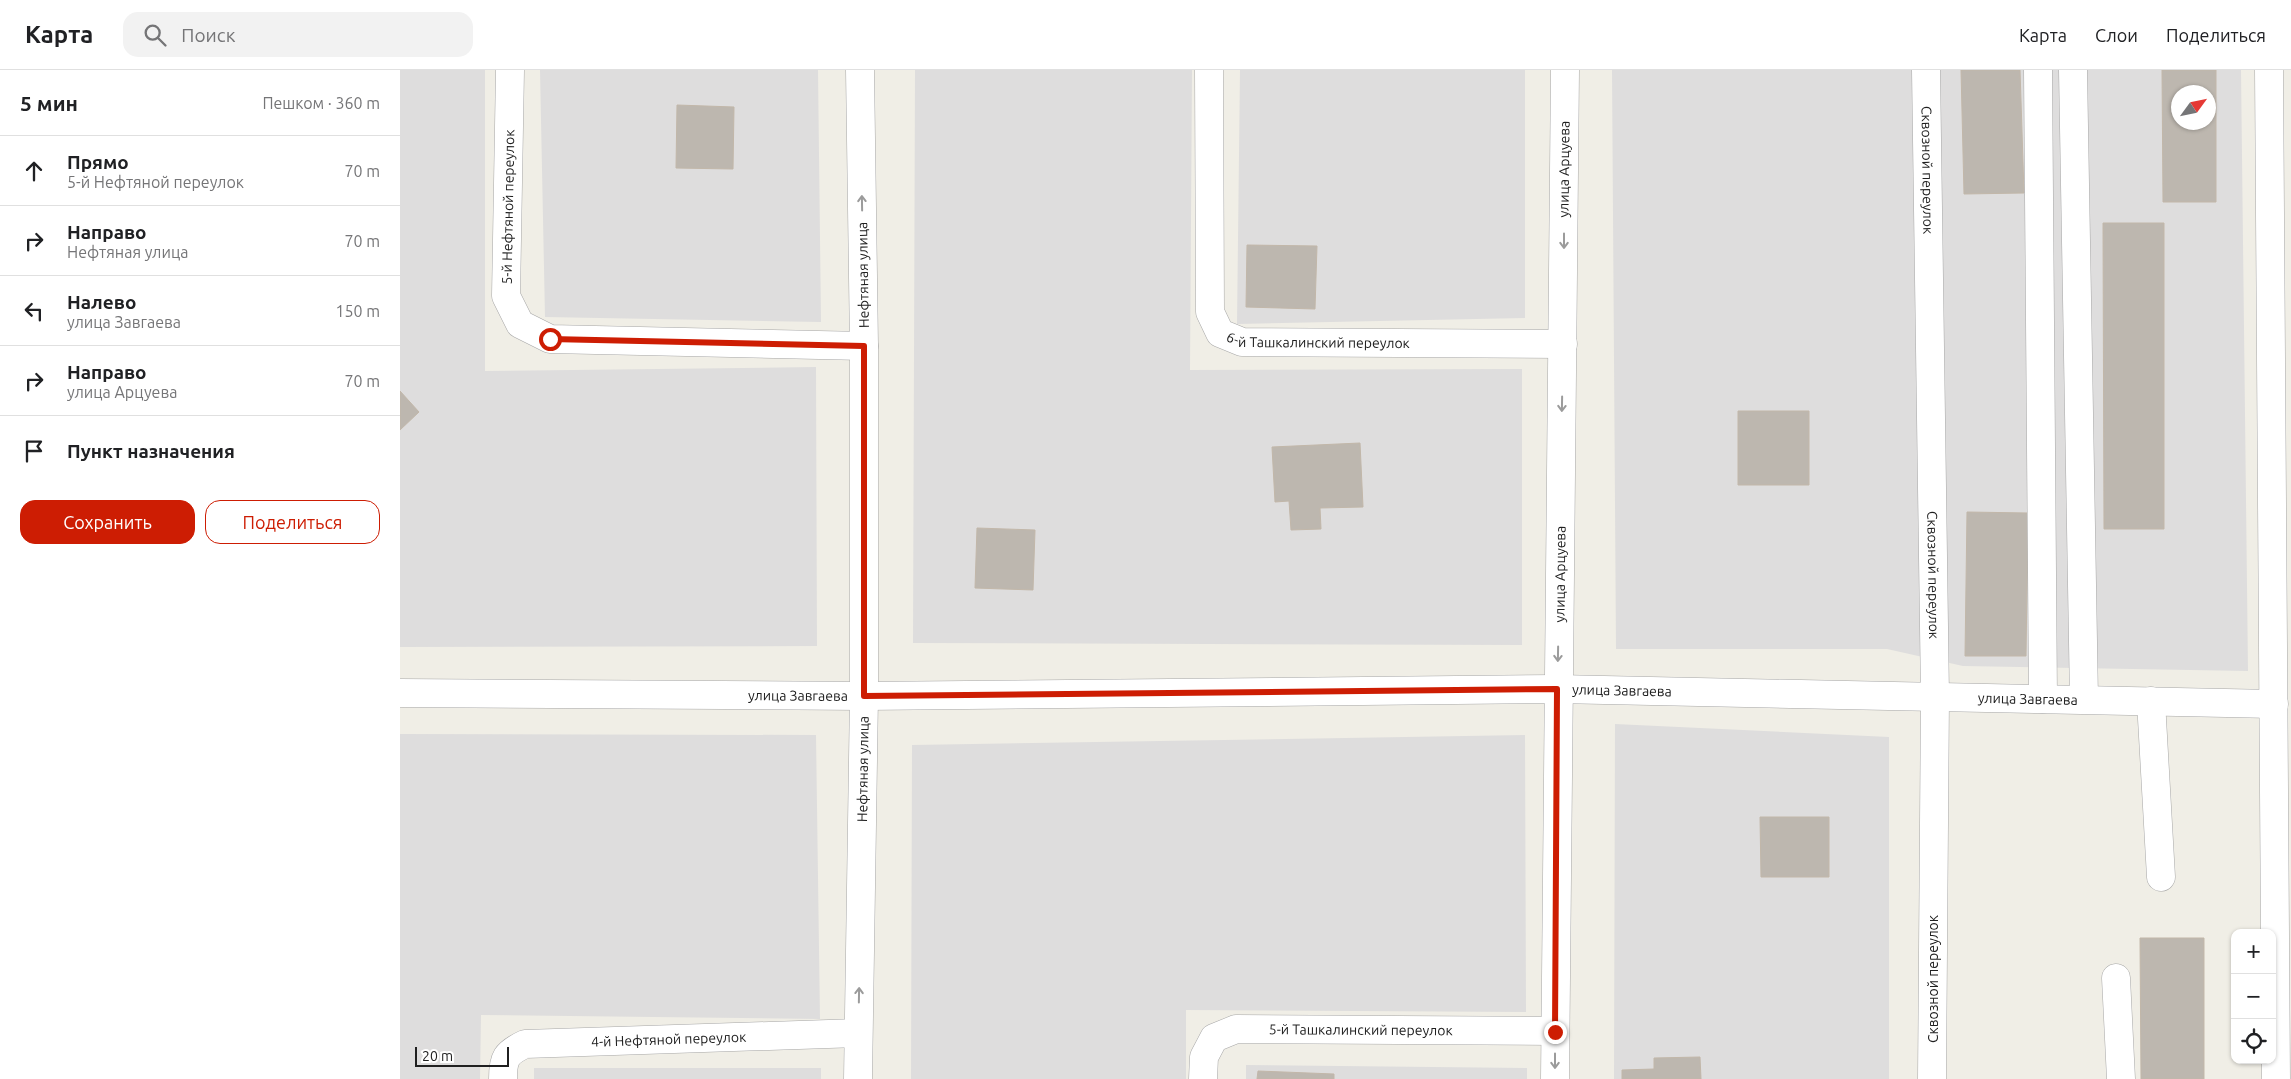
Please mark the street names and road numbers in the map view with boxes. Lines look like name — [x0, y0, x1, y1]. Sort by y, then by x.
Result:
street label: Сквозной переулок — [1919, 106, 1936, 234]
street label: улица Арцуева — [1556, 121, 1572, 218]
street label: 5-й Нефтяной переулок — [499, 129, 517, 285]
street label: Нефтяная улица — [854, 222, 872, 328]
street label: 6-й Ташкалинский переулок — [1224, 329, 1410, 351]
street label: Сквозной переулок — [1924, 511, 1942, 639]
street label: улица Арцуева — [1552, 526, 1568, 623]
street label: улица Завгаева — [1572, 681, 1672, 699]
street label: улица Завгаева — [748, 687, 848, 704]
street label: улица Завгаева — [1978, 690, 2078, 708]
street label: Нефтяная улица — [854, 716, 872, 822]
street label: Сквозной переулок — [1925, 915, 1941, 1043]
street label: 5-й Ташкалинский переулок — [1269, 1021, 1453, 1038]
street label: 4-й Нефтяной переулок — [591, 1029, 747, 1050]

